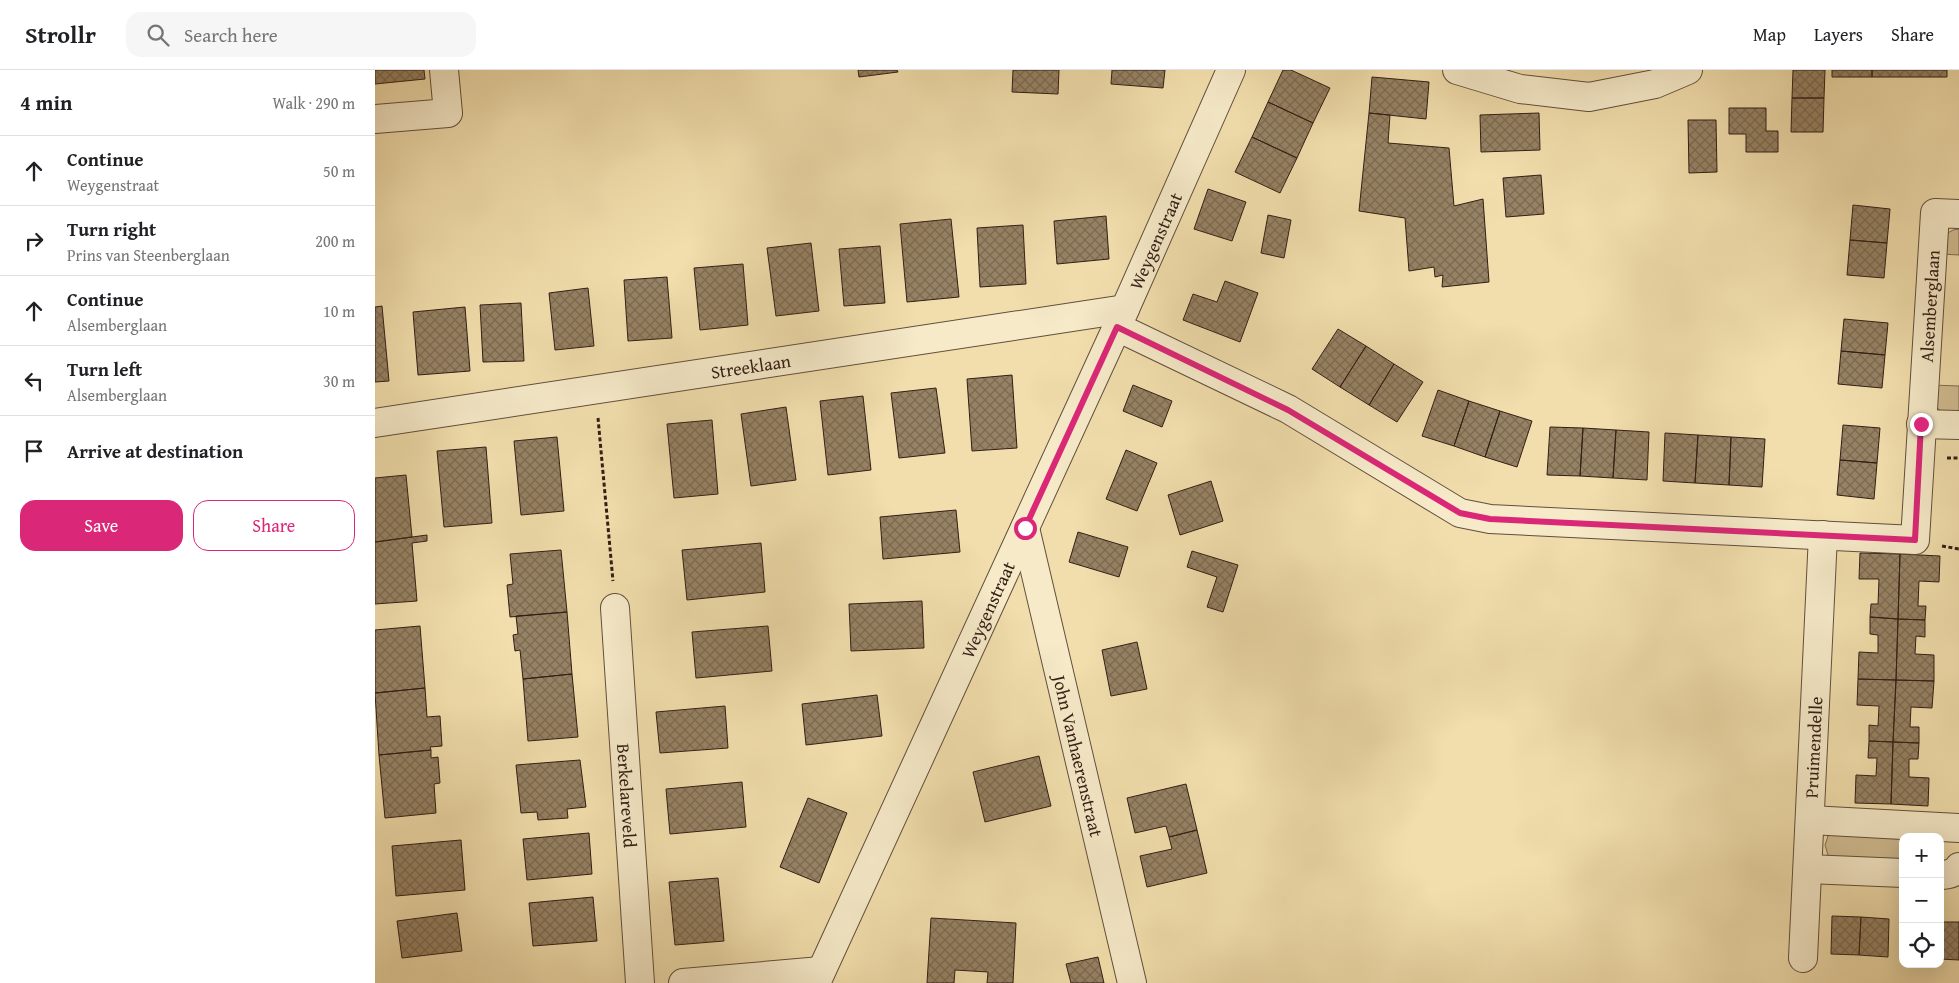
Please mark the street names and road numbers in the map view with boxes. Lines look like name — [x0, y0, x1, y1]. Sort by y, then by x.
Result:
street label: Weygenstraat — [1122, 187, 1189, 294]
street label: Alsemberglaan — [1912, 249, 1946, 363]
street label: Streeklaan — [709, 346, 793, 385]
street label: Weygenstraat — [954, 556, 1022, 662]
street label: John Vanhaerenstraat — [1046, 670, 1111, 840]
street label: Pruimendelle — [1797, 696, 1829, 799]
street label: Berkelareveld — [611, 743, 644, 849]

